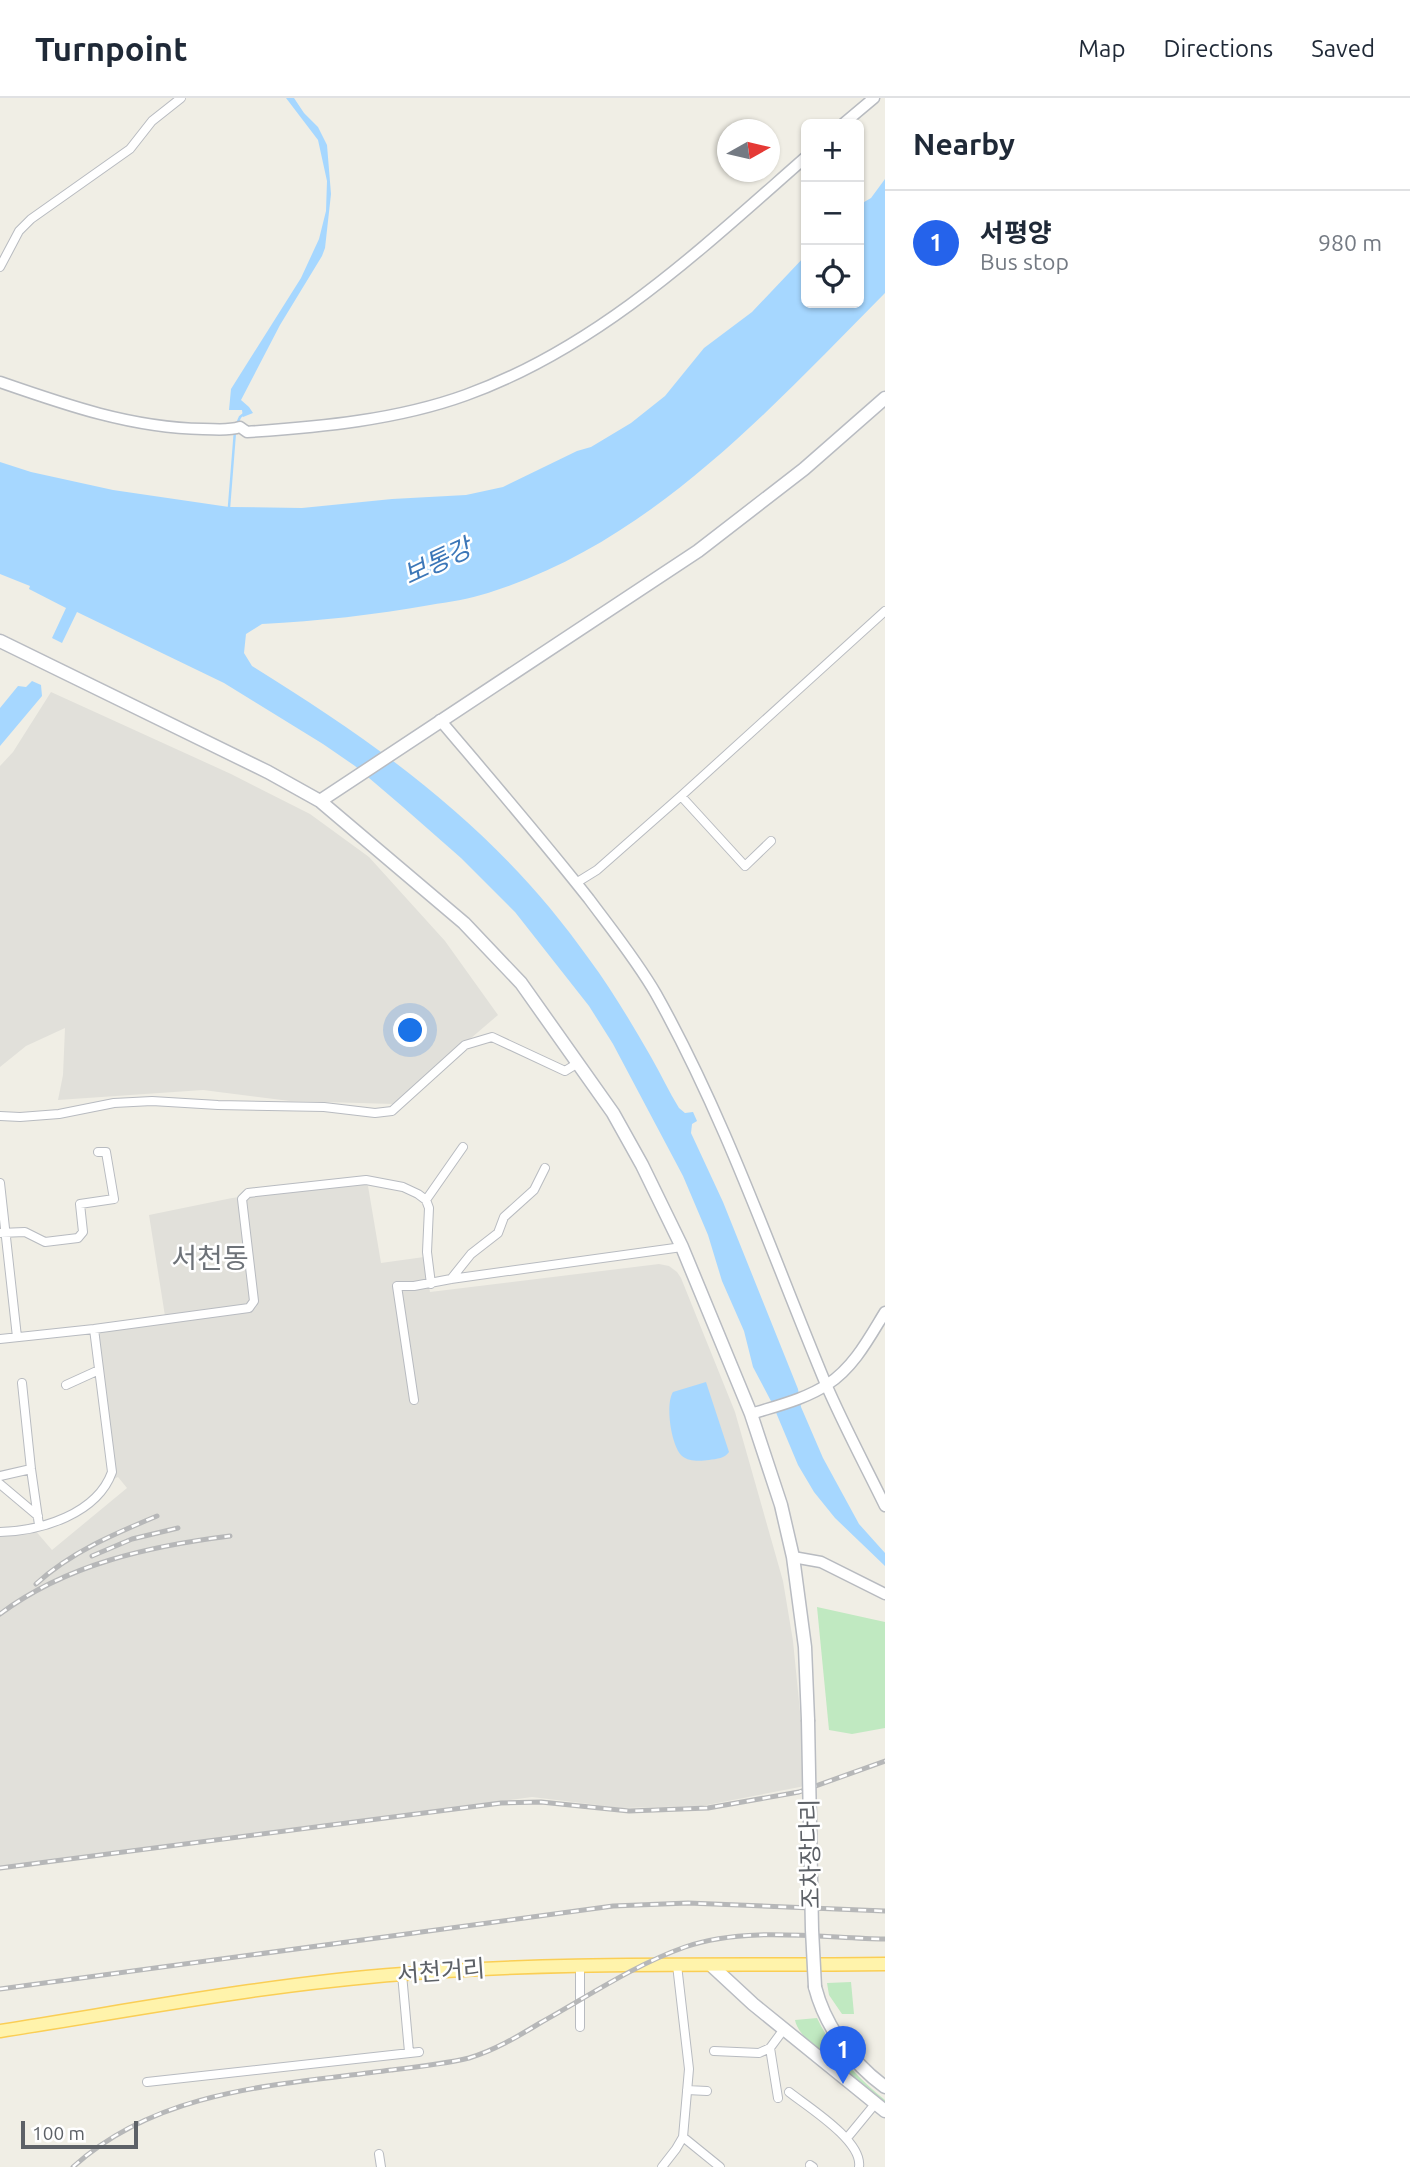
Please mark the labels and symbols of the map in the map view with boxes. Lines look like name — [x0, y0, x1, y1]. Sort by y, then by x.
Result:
north arrow — [717, 119, 780, 182]
water label: 보통강 — [398, 531, 478, 589]
your location — [393, 1013, 427, 1047]
district label: 서천동 — [171, 1242, 249, 1273]
street label: 조차장다리 — [796, 1799, 824, 1909]
street label: 서천거리 — [396, 1954, 486, 1988]
pin: 1 — [820, 2026, 866, 2084]
scale bar — [21, 2118, 138, 2150]

